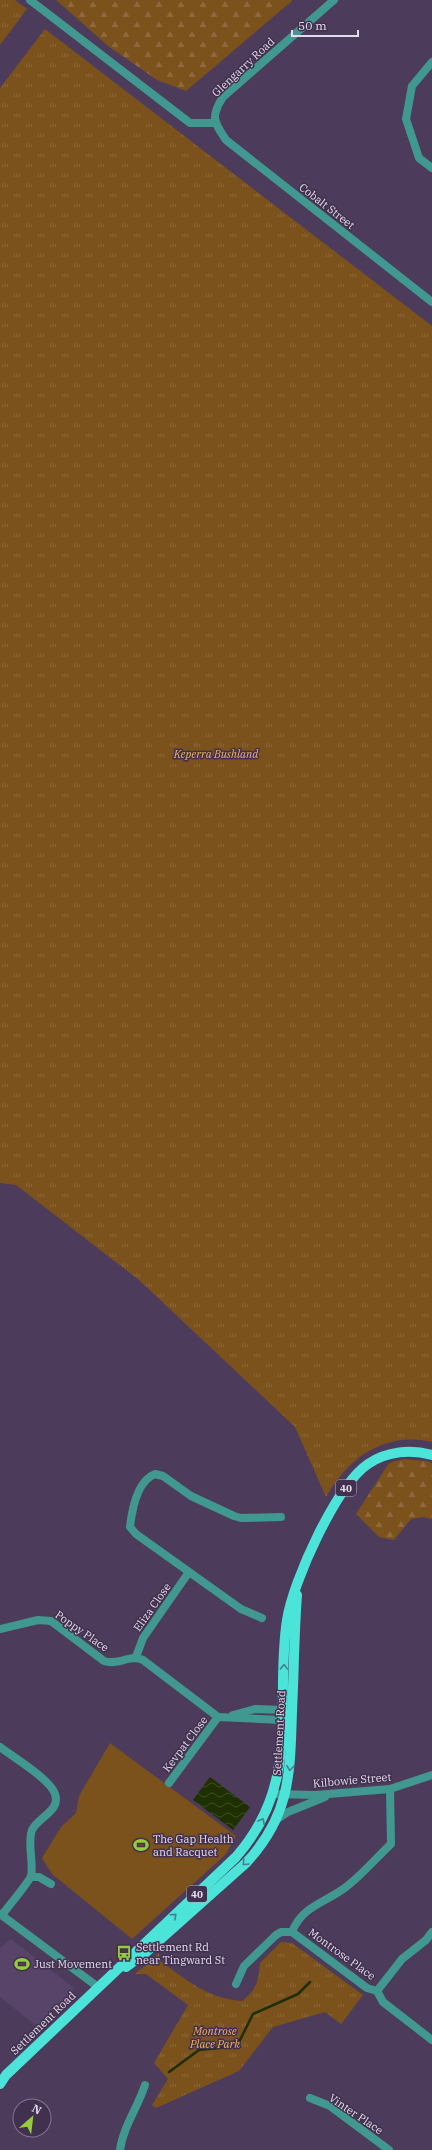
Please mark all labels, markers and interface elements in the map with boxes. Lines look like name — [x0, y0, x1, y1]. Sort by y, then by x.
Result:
scale bar — [292, 12, 358, 38]
text: 50 m — [298, 18, 327, 33]
street label: Glengarry Road — [209, 34, 278, 100]
street label: Cobalt Street — [296, 180, 358, 232]
park label: Keperra Bushland — [173, 747, 259, 761]
road number: 40 — [336, 1480, 356, 1496]
street label: Eliza Close — [130, 1580, 174, 1634]
street label: Poppy Place — [52, 1607, 112, 1655]
one-way arrow — [280, 1664, 288, 1670]
street label: Settlement Road — [270, 1690, 288, 1776]
street label: Kevpat Close — [159, 1713, 211, 1775]
one-way arrow — [286, 1765, 295, 1771]
street label: Kilbowie Street — [312, 1770, 392, 1790]
one-way arrow — [257, 1818, 264, 1825]
place label: The Gap Health and Racquet — [153, 1832, 234, 1859]
sports icon: The Gap Health and Racquet — [132, 1836, 150, 1854]
one-way arrow — [242, 1858, 250, 1866]
road number: 40 — [187, 1886, 207, 1902]
one-way arrow — [169, 1913, 177, 1921]
street label: Montrose Place — [306, 1925, 378, 1983]
place label: Settlement Rd near Tingward St — [136, 1940, 225, 1967]
bus stop icon: Settlement Rd near Tingward St — [115, 1944, 133, 1962]
sports icon: Just Movement — [13, 1955, 31, 1973]
place label: Just Movement — [34, 1957, 112, 1971]
street label: Settlement Road — [7, 1988, 79, 2058]
park label: Montrose Place Park — [189, 2024, 240, 2051]
street label: Vinter Place — [326, 2091, 386, 2137]
north arrow — [12, 2098, 52, 2138]
text: N — [30, 2101, 44, 2118]

